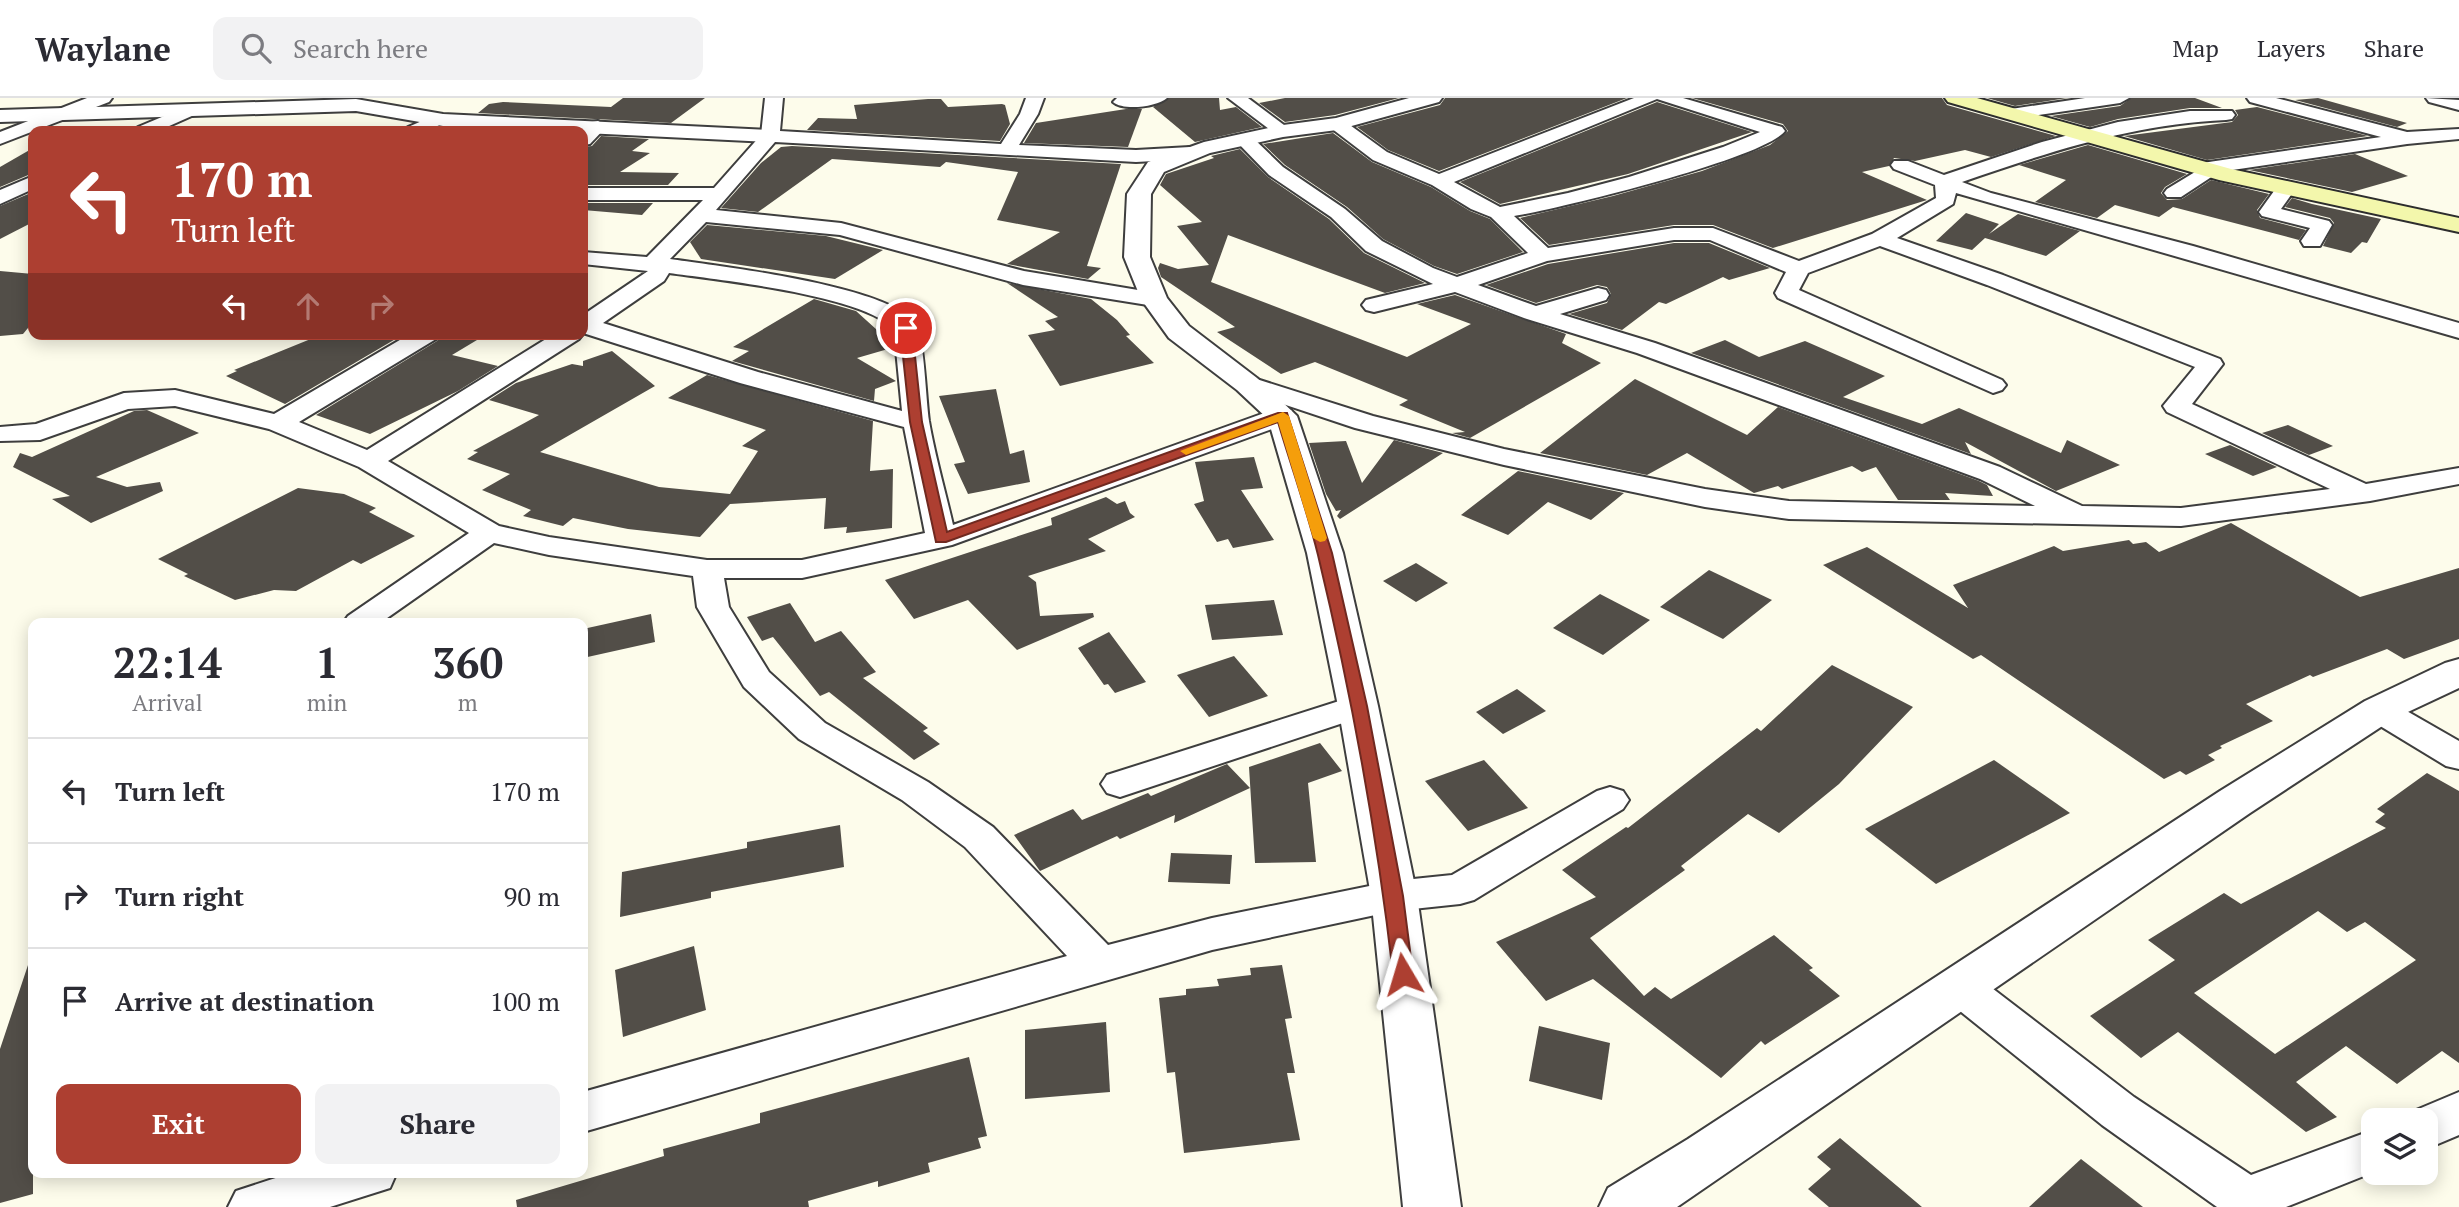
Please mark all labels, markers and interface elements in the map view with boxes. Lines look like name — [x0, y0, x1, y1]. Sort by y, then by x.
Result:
search box — [213, 17, 703, 80]
text: Waylane — [35, 27, 171, 70]
icon: search — [237, 29, 275, 67]
text: Search here — [293, 31, 428, 65]
text: Map — [2172, 32, 2219, 64]
text: Layers — [2257, 32, 2326, 64]
text: Share — [2364, 32, 2424, 64]
text: 170 m — [171, 146, 313, 211]
icon: left — [56, 154, 147, 245]
text: Turn left — [171, 209, 295, 251]
icon: left — [216, 287, 254, 325]
icon: ahead — [289, 287, 327, 325]
icon: right — [362, 287, 400, 325]
pin — [876, 298, 936, 358]
icon: arrive — [887, 309, 925, 347]
text: 22:14 — [113, 634, 222, 690]
text: 1 — [315, 634, 339, 690]
text: 360 — [432, 634, 503, 690]
text: Arrival — [132, 687, 203, 718]
text: min — [307, 687, 347, 718]
text: m — [458, 687, 478, 718]
icon: left — [56, 772, 94, 810]
text: Turn left — [115, 774, 225, 808]
text: 170 m — [490, 774, 560, 808]
icon: right — [56, 877, 94, 915]
text: Turn right — [115, 879, 244, 913]
text: 90 m — [504, 879, 560, 913]
position arrow — [1366, 937, 1440, 1011]
icon: arrive — [56, 982, 94, 1020]
text: Arrive at destination — [115, 984, 374, 1018]
text: 100 m — [490, 984, 560, 1018]
button: Exit — [56, 1084, 301, 1164]
button: Share — [315, 1084, 560, 1164]
map controls — [2361, 1108, 2438, 1185]
button: layers — [2361, 1108, 2438, 1185]

